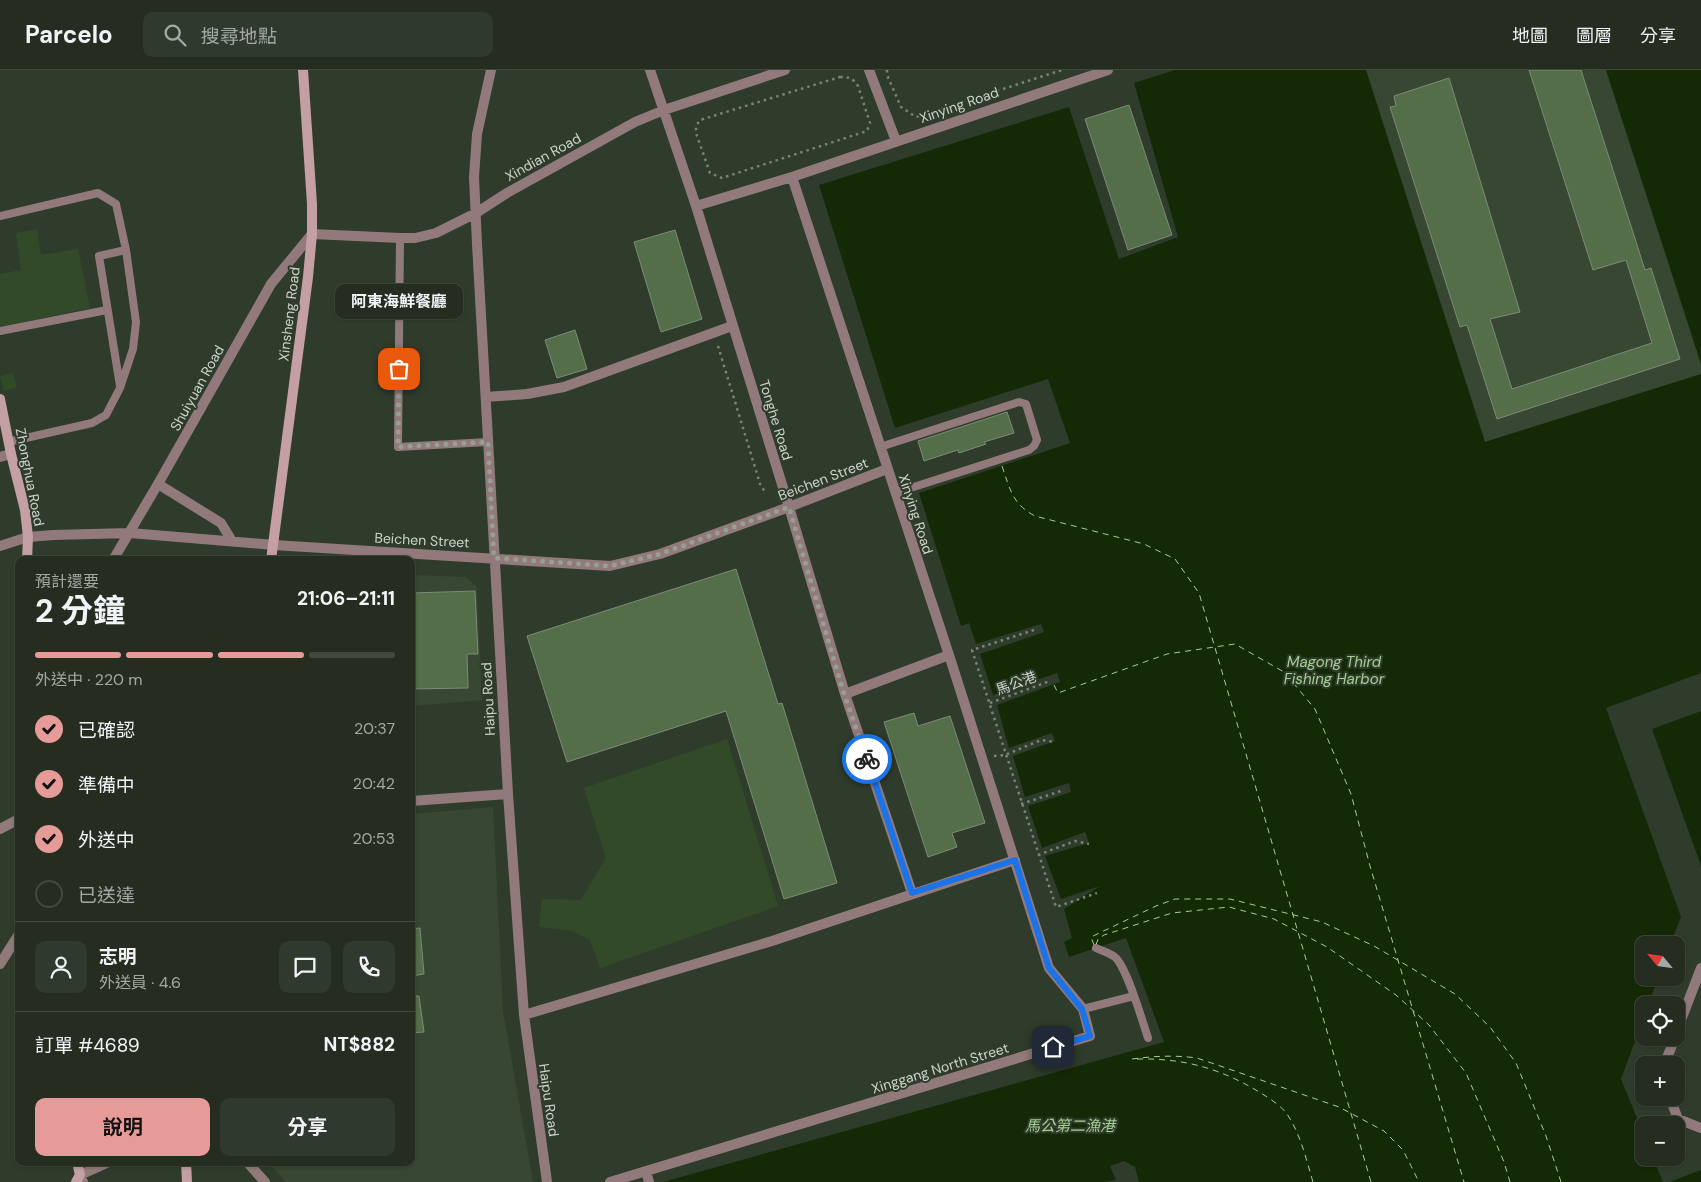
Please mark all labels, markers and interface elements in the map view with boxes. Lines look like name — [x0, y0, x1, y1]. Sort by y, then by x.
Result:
search box — [143, 12, 493, 57]
text: Parcelo — [25, 19, 113, 50]
icon: search — [161, 21, 189, 49]
text: 搜尋地點 — [201, 24, 277, 49]
text: 地圖 — [1512, 24, 1548, 48]
text: 圖層 — [1576, 24, 1612, 48]
text: 分享 — [1640, 24, 1676, 48]
street label: Xinying Road — [917, 83, 1001, 127]
street label: Xindian Road — [502, 129, 584, 185]
street label: Xinsheng Road — [274, 266, 304, 362]
callout: 阿東海鮮餐廳 — [335, 284, 463, 319]
text: 阿東海鮮餐廳 — [351, 291, 447, 312]
street label: Shuiyuan Road — [166, 342, 228, 434]
pin — [378, 348, 420, 390]
icon: bag — [385, 355, 413, 383]
street label: Tonghe Road — [755, 378, 797, 462]
street label: Zhonghua Road — [12, 426, 48, 528]
street label: Beichen Street — [775, 454, 871, 504]
street label: Xinying Road — [895, 472, 937, 556]
street label: Beichen Street — [374, 529, 470, 551]
text: 預計還要 — [35, 571, 99, 592]
text: 21:06–21:11 — [297, 586, 395, 611]
text: 2 分鐘 — [35, 590, 125, 632]
water label: Magong Third Fishing Harbor — [1284, 652, 1385, 689]
street label: Haipu Road — [477, 662, 499, 736]
street label: 馬公港 — [993, 667, 1039, 699]
text: 外送中 · 220 m — [35, 669, 142, 690]
icon: check — [35, 715, 63, 743]
text: 已確認 — [78, 718, 135, 743]
text: 20:37 — [354, 718, 395, 739]
courier — [842, 734, 892, 784]
icon: bike — [853, 745, 881, 773]
icon: check — [35, 770, 63, 798]
text: 準備中 — [78, 773, 135, 798]
text: 20:42 — [353, 773, 395, 794]
icon: check — [35, 825, 63, 853]
text: 外送中 — [78, 828, 135, 853]
text: 20:53 — [353, 828, 395, 849]
text: 已送達 — [78, 883, 135, 908]
north arrow — [1635, 936, 1685, 986]
map controls — [1635, 936, 1685, 1166]
button: person — [35, 941, 87, 993]
button: chat — [279, 941, 331, 993]
button: phone — [343, 941, 395, 993]
text: 志明 — [99, 944, 137, 969]
text: 外送員 · 4.6 — [99, 972, 181, 993]
button: locate — [1635, 996, 1685, 1046]
pin — [1032, 1026, 1074, 1068]
text: NT$882 — [324, 1032, 395, 1057]
text: 訂單 #4689 — [35, 1033, 140, 1058]
icon: home — [1039, 1033, 1067, 1061]
street label: Xinggang North Street — [869, 1039, 1011, 1097]
button: + — [1635, 1056, 1685, 1106]
street label: Haipu Road — [535, 1062, 563, 1138]
button: 說明 — [35, 1098, 210, 1156]
button: 分享 — [220, 1098, 395, 1156]
water label: 馬公第二漁港 — [1025, 1116, 1117, 1136]
button: − — [1635, 1116, 1685, 1166]

